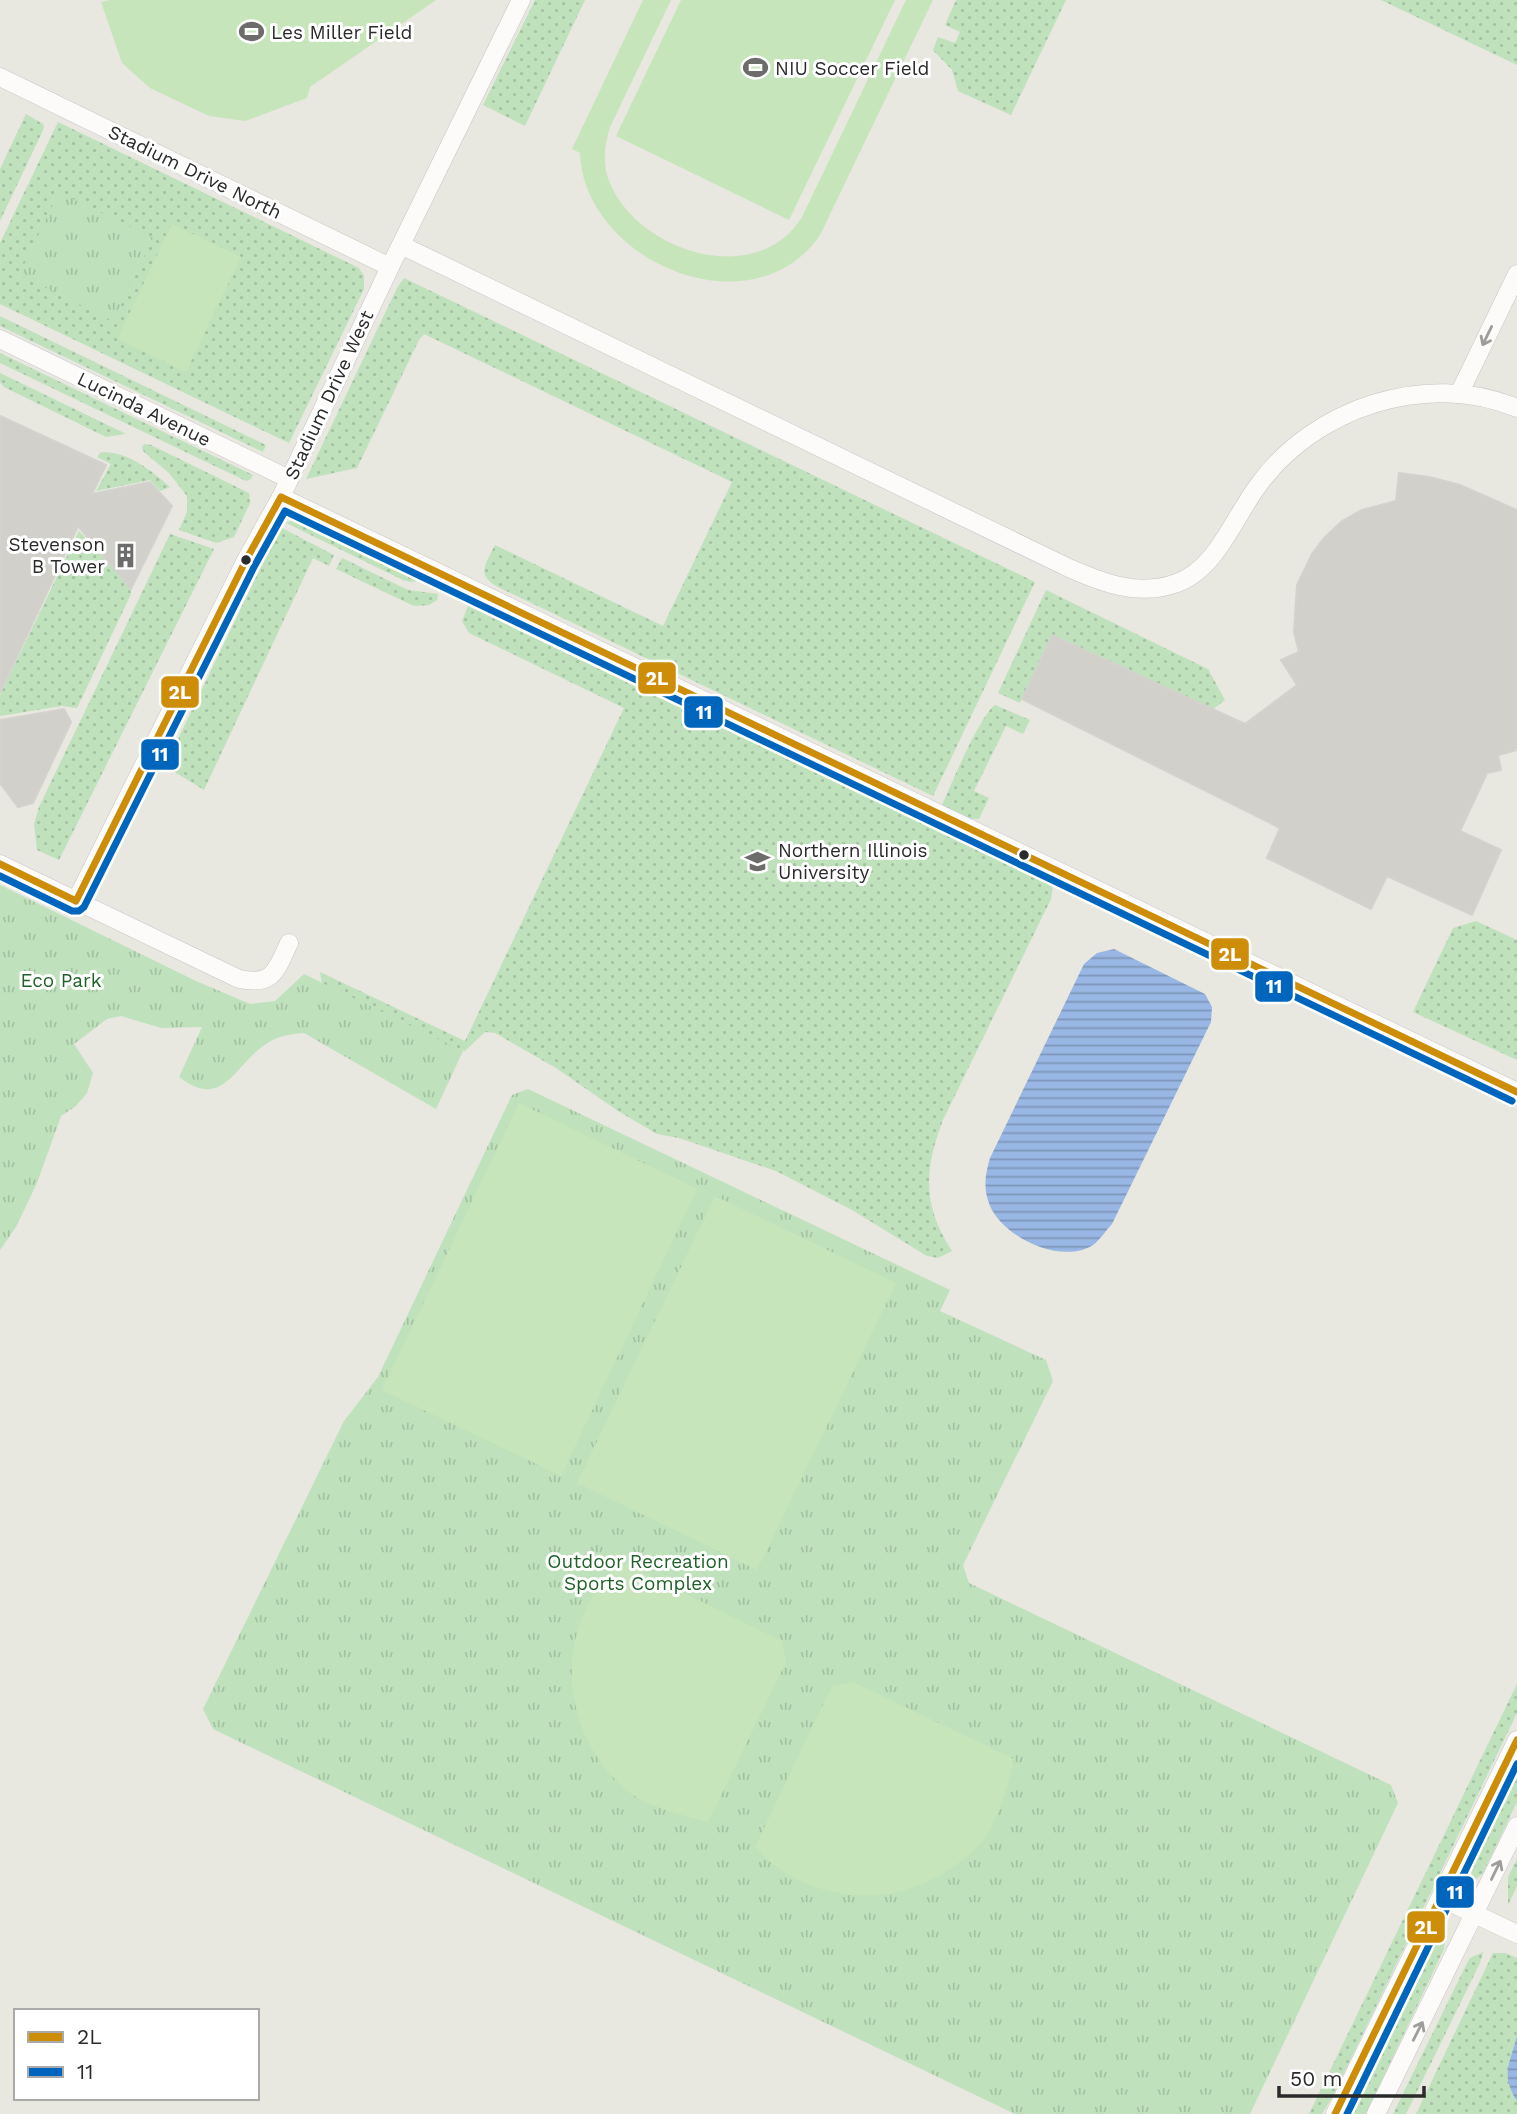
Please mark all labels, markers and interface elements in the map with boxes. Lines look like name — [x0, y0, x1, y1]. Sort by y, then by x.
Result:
sports icon: Les Miller Field — [237, 18, 265, 46]
place label: Les Miller Field — [271, 21, 413, 44]
sports icon: NIU Soccer Field — [741, 54, 769, 82]
place label: NIU Soccer Field — [775, 57, 929, 80]
street label: Stadium Drive North — [105, 120, 285, 224]
street label: Stadium Drive West — [280, 307, 378, 483]
one-way arrow — [1479, 325, 1493, 346]
street label: Lucinda Avenue — [74, 367, 214, 451]
place label: Stevenson B Tower — [8, 533, 105, 578]
building icon: Stevenson B Tower — [111, 541, 139, 569]
unlabelled marker — [239, 553, 253, 567]
line badge: 2L — [637, 661, 677, 695]
text: 2L — [646, 667, 668, 690]
line badge: 2L — [160, 675, 200, 709]
text: 2L — [169, 681, 191, 704]
line badge: 11 — [683, 695, 724, 729]
text: 11 — [696, 701, 712, 724]
line badge: 11 — [140, 738, 180, 771]
text: 11 — [152, 743, 168, 766]
place label: Northern Illinois University — [778, 839, 927, 884]
school or university icon: Northern Illinois University — [744, 847, 772, 875]
unlabelled marker — [1017, 848, 1031, 862]
line badge: 2L — [1210, 937, 1250, 971]
text: 2L — [1219, 943, 1241, 966]
park label: Eco Park — [20, 969, 102, 992]
line badge: 11 — [1254, 970, 1294, 1003]
text: 11 — [1266, 975, 1282, 998]
park label: Outdoor Recreation Sports Complex — [547, 1550, 729, 1595]
one-way arrow — [1490, 1860, 1503, 1881]
line badge: 11 — [1435, 1875, 1475, 1909]
text: 11 — [1447, 1881, 1463, 1904]
line badge: 2L — [1406, 1910, 1446, 1944]
text: 2L — [1415, 1916, 1437, 1939]
legend — [14, 2009, 259, 2100]
one-way arrow — [1411, 2021, 1425, 2042]
text: 2L — [77, 2024, 102, 2049]
scale bar — [1279, 2054, 1424, 2098]
text: 11 — [77, 2059, 93, 2084]
text: 50 m — [1290, 2066, 1342, 2091]

